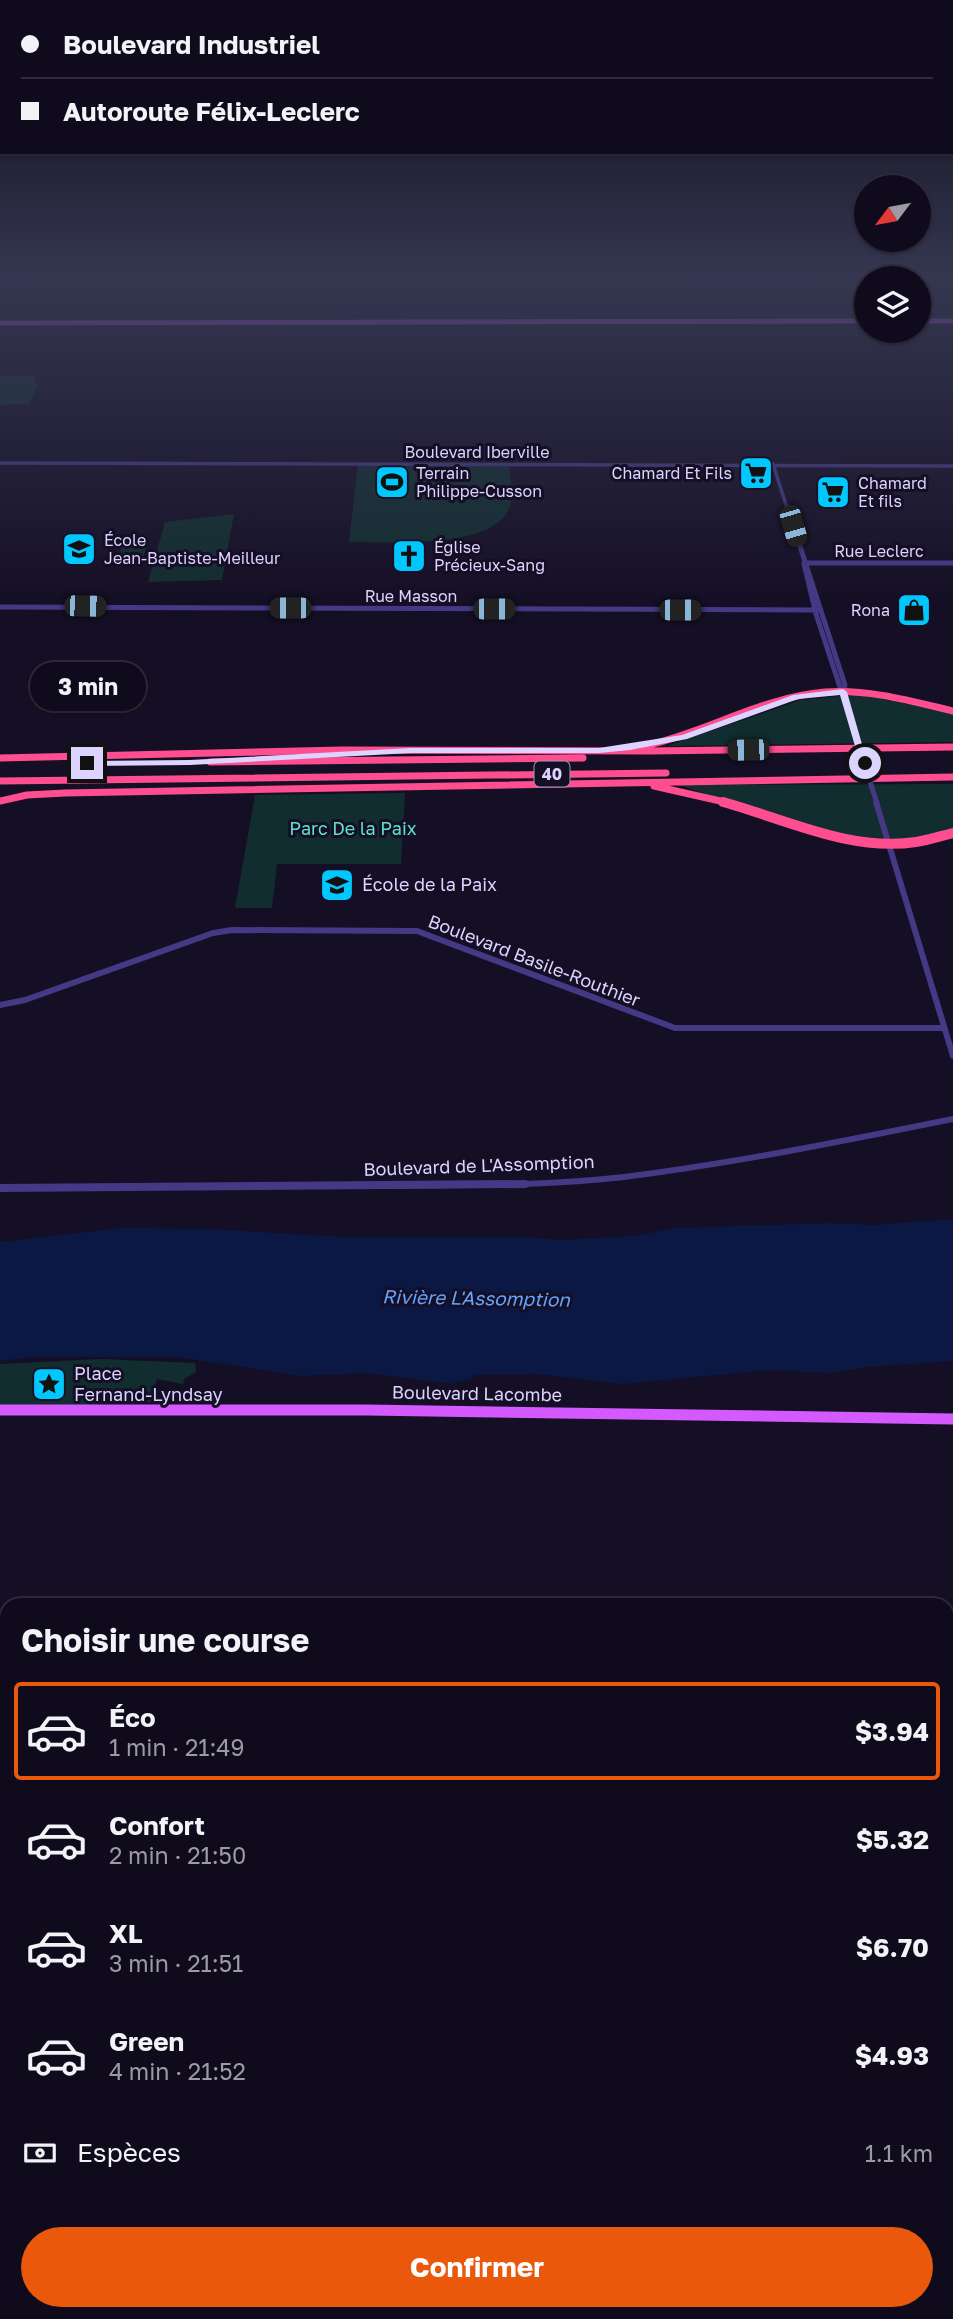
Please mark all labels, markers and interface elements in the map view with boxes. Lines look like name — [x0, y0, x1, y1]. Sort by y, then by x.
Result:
text: Boulevard Industriel — [63, 29, 320, 60]
text: Autoroute Félix-Leclerc — [63, 96, 360, 127]
north arrow — [854, 175, 931, 252]
map controls — [854, 175, 931, 343]
button: layers — [854, 266, 931, 343]
street label: Boulevard Iberville — [405, 442, 549, 462]
supermarket icon: Chamard Et Fils — [737, 454, 775, 492]
sports icon: Terrain Philippe-Cusson — [373, 463, 411, 501]
place label: Terrain Philippe-Cusson — [416, 463, 542, 501]
place label: Chamard Et Fils — [612, 463, 732, 483]
supermarket icon: Chamard Et fils — [814, 473, 852, 511]
place label: Chamard Et fils — [858, 473, 927, 511]
car — [778, 503, 809, 549]
school or university icon: École Jean-Baptiste-Meilleur — [60, 530, 98, 568]
place label: École Jean-Baptiste-Meilleur — [104, 530, 280, 568]
church icon: Église Précieux-Sang — [390, 537, 428, 575]
place label: Église Précieux-Sang — [434, 537, 545, 575]
street label: Rue Leclerc — [834, 541, 924, 561]
street label: Rue Masson — [365, 586, 457, 606]
shop icon: Rona — [895, 591, 933, 629]
car — [64, 595, 107, 617]
car — [270, 598, 312, 619]
car — [474, 599, 516, 620]
car — [660, 600, 702, 621]
place label: Rona — [851, 600, 890, 620]
callout: 3 min — [29, 662, 145, 710]
text: 3 min — [58, 672, 118, 700]
car — [727, 739, 770, 761]
route end — [71, 747, 103, 779]
route start — [849, 747, 881, 779]
road number: 40 — [534, 762, 570, 786]
park label: Parc De la Paix — [289, 817, 417, 839]
school or university icon: École de la Paix — [318, 866, 356, 904]
place label: École de la Paix — [362, 873, 497, 895]
street label: Boulevard Basile-Routhier — [425, 909, 643, 1011]
street label: Boulevard de L'Assomption — [363, 1150, 595, 1180]
water label: Rivière L'Assomption — [382, 1284, 571, 1311]
place label: Place Fernand-Lyndsay — [74, 1362, 223, 1405]
place icon: Place Fernand-Lyndsay — [30, 1365, 68, 1403]
street label: Boulevard Lacombe — [392, 1381, 562, 1405]
text: Choisir une course — [21, 1621, 309, 1659]
icon: car — [25, 1700, 88, 1763]
text: Éco — [109, 1702, 156, 1733]
text: $3.94 — [855, 1716, 929, 1747]
text: 1 min · 21:49 — [109, 1733, 244, 1761]
icon: car — [25, 1808, 88, 1871]
text: Confort — [109, 1810, 205, 1841]
text: $5.32 — [856, 1824, 929, 1855]
text: 2 min · 21:50 — [109, 1841, 246, 1869]
icon: car — [25, 1916, 88, 1979]
text: XL — [109, 1918, 143, 1949]
text: $6.70 — [856, 1932, 929, 1963]
text: 3 min · 21:51 — [109, 1949, 243, 1977]
icon: car — [25, 2024, 88, 2087]
text: Green — [109, 2026, 184, 2057]
text: $4.93 — [855, 2040, 929, 2071]
text: 4 min · 21:52 — [109, 2057, 246, 2085]
icon: cash — [21, 2134, 59, 2172]
text: Espèces — [77, 2137, 181, 2168]
text: 1.1 km — [865, 2139, 933, 2167]
button: Confirmer — [21, 2227, 933, 2307]

